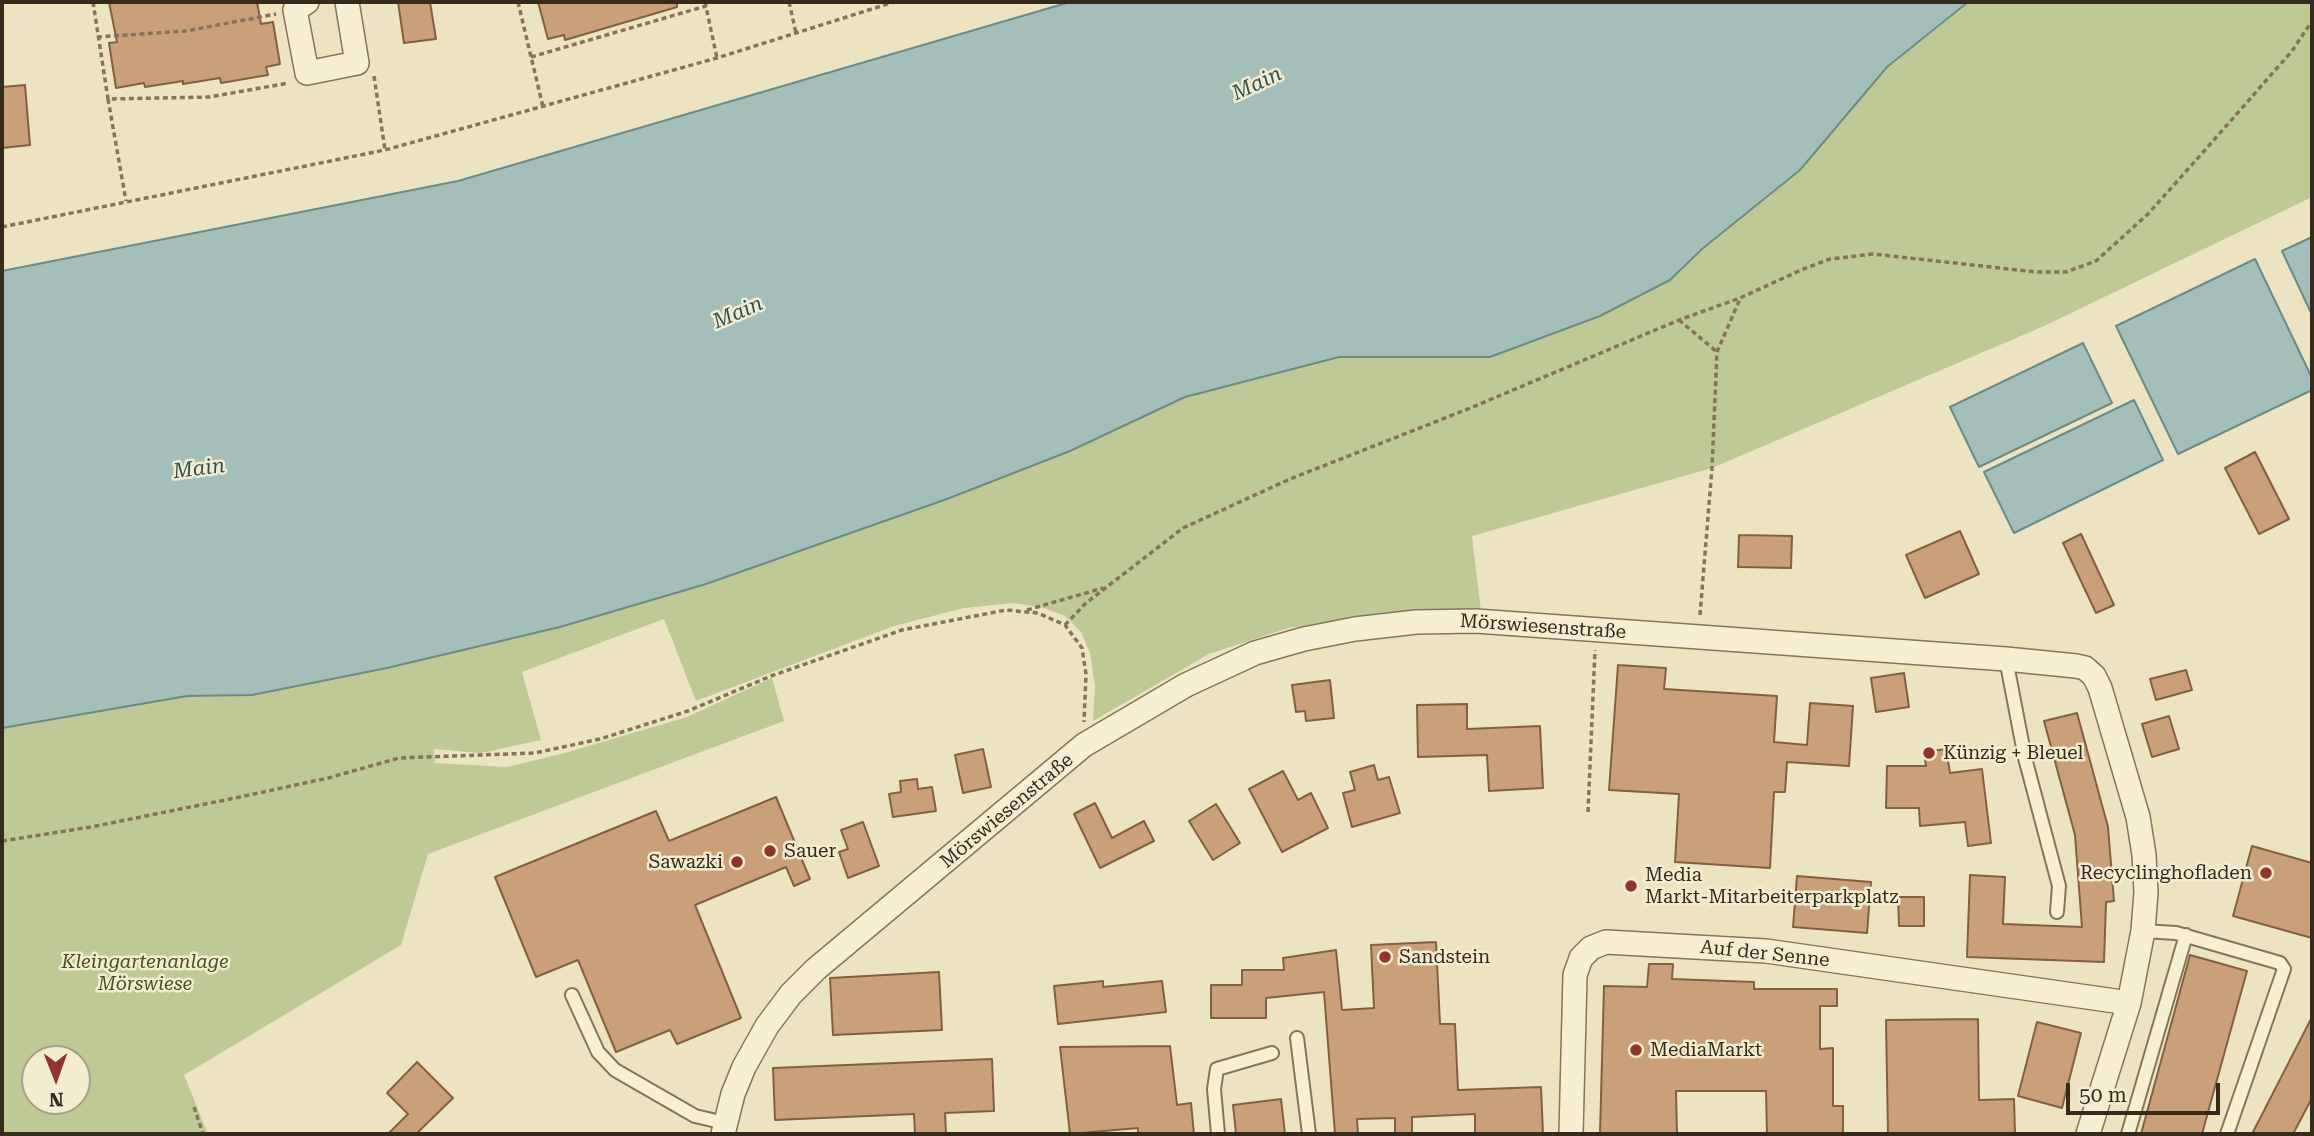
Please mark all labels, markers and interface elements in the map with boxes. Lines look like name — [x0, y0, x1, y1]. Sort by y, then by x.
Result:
water label: Main — [1228, 62, 1286, 106]
water label: Main — [709, 291, 767, 335]
water label: Main — [172, 453, 226, 485]
street label: Mörswiesenstraße — [1459, 610, 1627, 644]
place label: Künzig + Bleuel — [1943, 742, 2083, 764]
marker: Künzig + Bleuel — [1921, 745, 1937, 761]
street label: Mörswiesenstraße — [936, 749, 1078, 873]
place label: Sauer — [784, 840, 836, 862]
marker: Sauer — [762, 843, 778, 859]
place label: Sawazki — [648, 851, 723, 873]
marker: Sawazki — [729, 854, 745, 870]
place label: Recyclinghofladen — [2080, 862, 2252, 884]
place label: Media Markt-Mitarbeiterparkplatz — [1645, 864, 1898, 908]
marker: Recyclinghofladen — [2258, 865, 2274, 881]
marker: Media Markt-Mitarbeiterparkplatz — [1623, 878, 1639, 894]
street label: Auf der Senne — [1699, 936, 1831, 972]
place label: Sandstein — [1399, 946, 1490, 968]
marker: Sandstein — [1377, 949, 1393, 965]
park label: Kleingartenanlage Mörswiese — [61, 951, 229, 995]
place label: MediaMarkt — [1650, 1039, 1762, 1061]
marker: MediaMarkt — [1628, 1042, 1644, 1058]
north arrow — [21, 1045, 91, 1115]
scale bar — [2069, 1070, 2223, 1114]
text: 50 m — [2079, 1083, 2127, 1107]
text: N — [49, 1088, 64, 1111]

